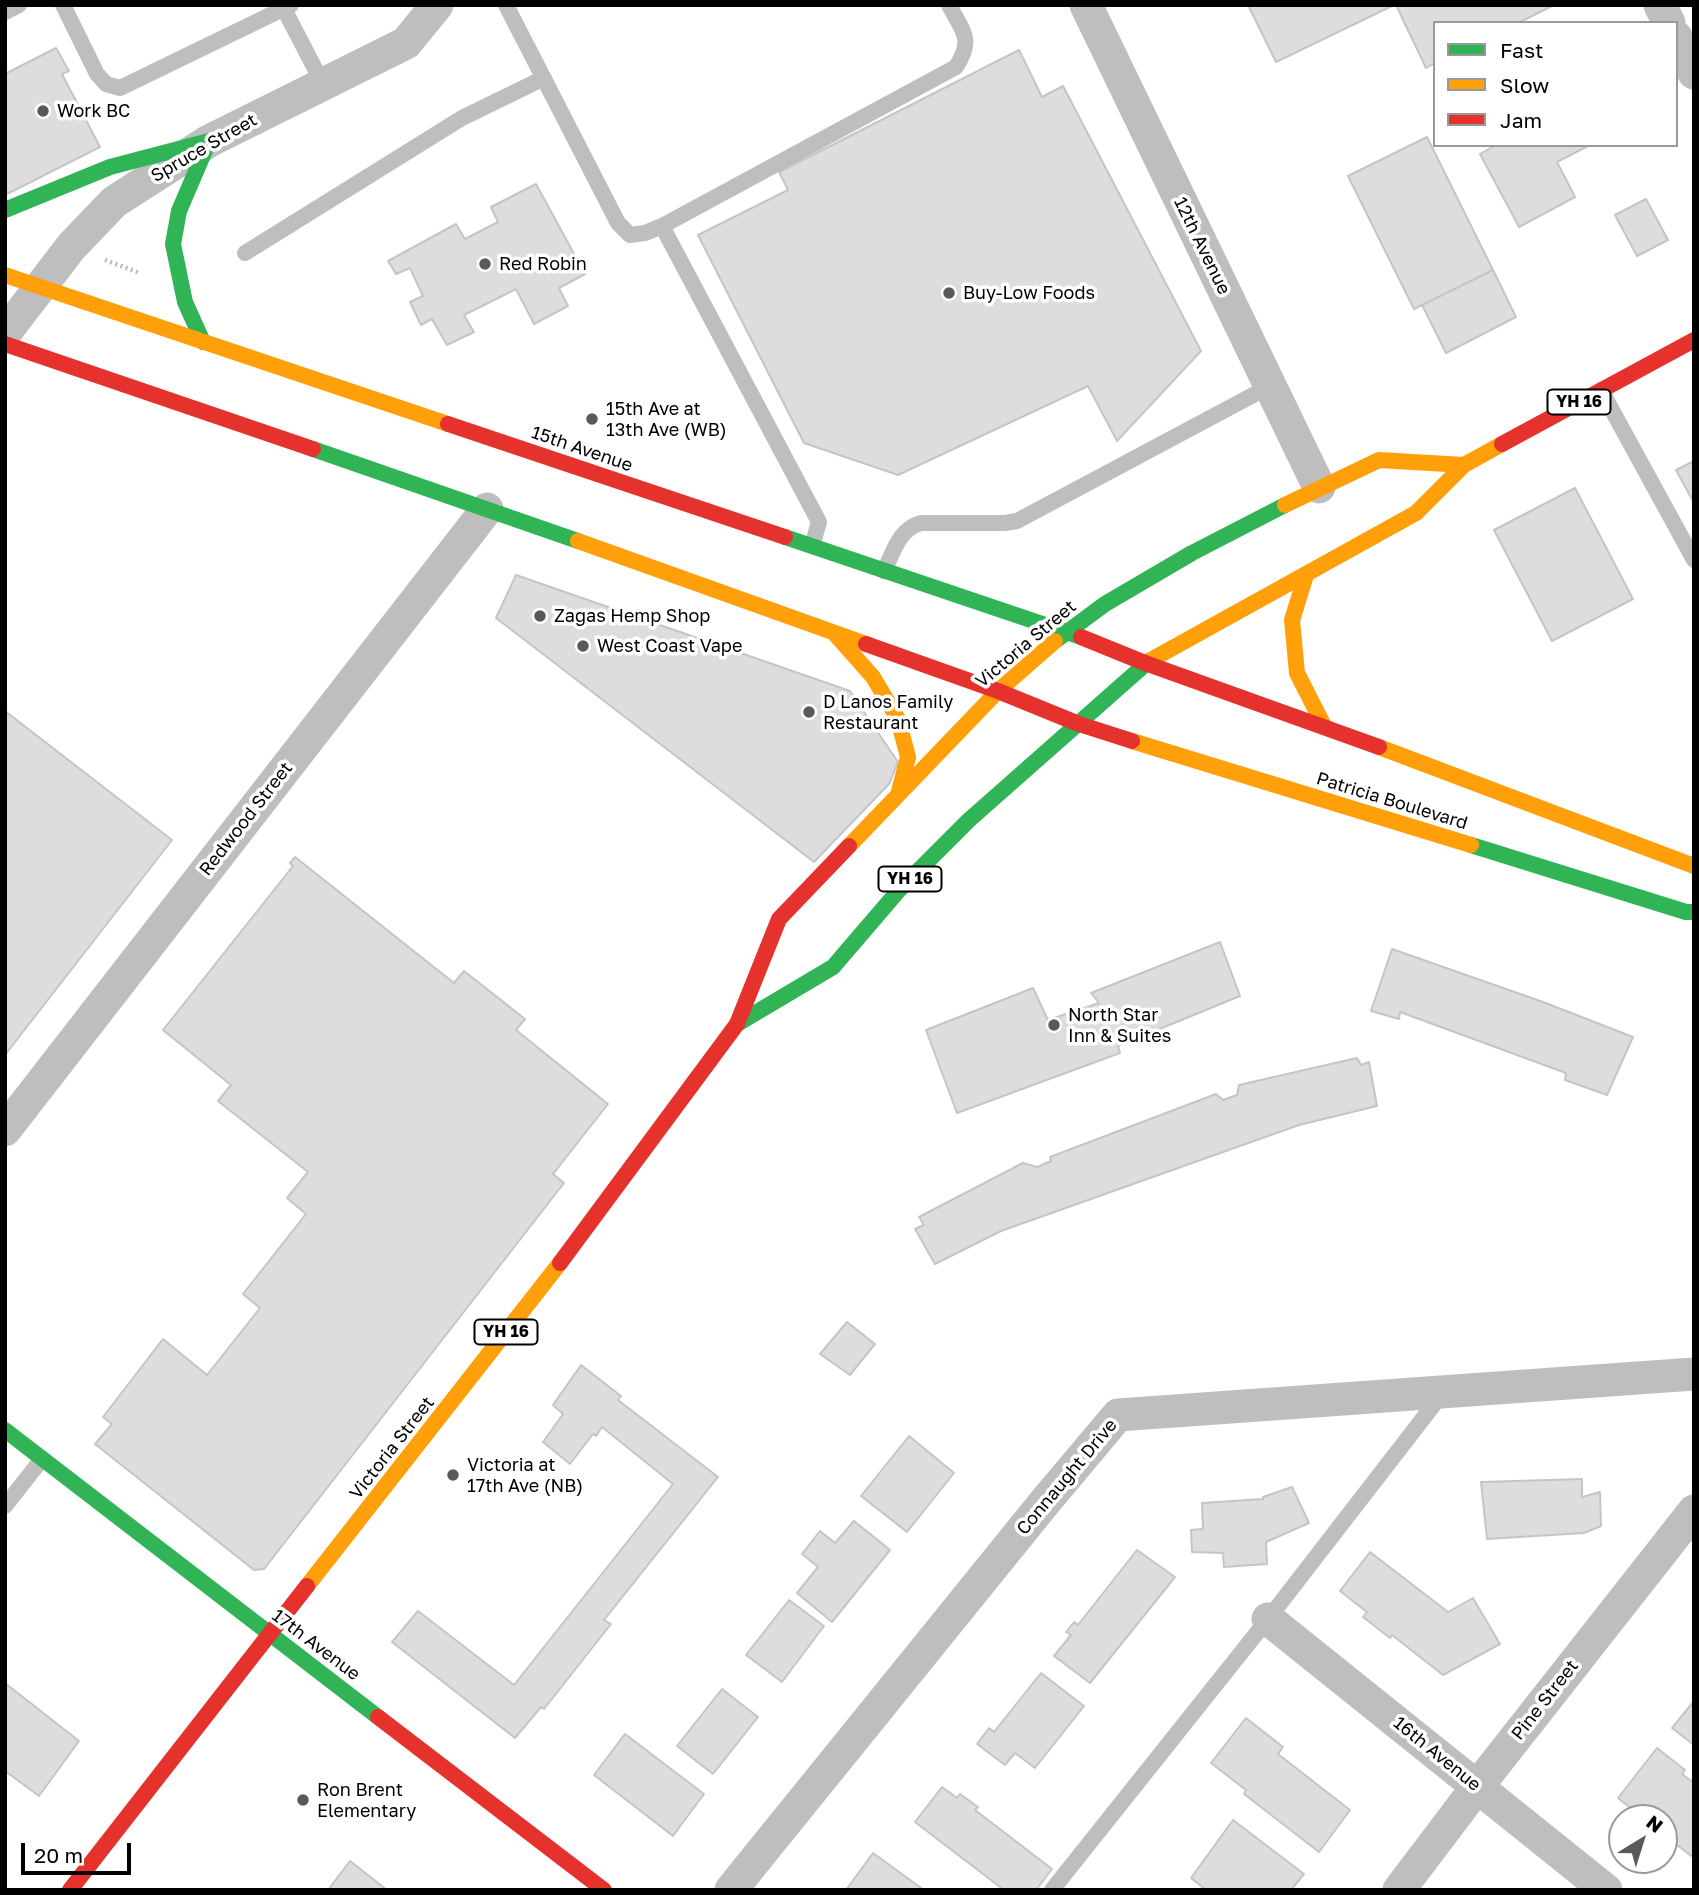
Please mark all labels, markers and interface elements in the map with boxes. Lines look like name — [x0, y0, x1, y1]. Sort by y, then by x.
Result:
legend — [1433, 21, 1678, 147]
text: Fast — [1500, 37, 1543, 63]
text: Slow — [1500, 72, 1549, 98]
place label: Work BC — [57, 100, 130, 122]
marker: Work BC — [35, 103, 51, 119]
text: Jam — [1500, 107, 1542, 133]
street label: Spruce Street — [147, 109, 261, 187]
street label: 12th Avenue — [1169, 194, 1235, 298]
place label: Red Robin — [499, 253, 587, 275]
marker: Red Robin — [477, 256, 493, 272]
place label: Buy-Low Foods — [963, 282, 1095, 304]
marker: Buy-Low Foods — [941, 285, 957, 301]
road number: YH 16 — [1548, 390, 1610, 414]
place label: 15th Ave at 13th Ave (WB) — [606, 398, 727, 440]
marker: 15th Ave at 13th Ave (WB) — [584, 411, 600, 427]
street label: 15th Avenue — [529, 422, 635, 476]
street label: Victoria Street — [971, 596, 1081, 692]
place label: Zagas Hemp Shop — [554, 605, 710, 627]
marker: Zagas Hemp Shop — [532, 608, 548, 624]
place label: West Coast Vape — [597, 635, 742, 657]
marker: West Coast Vape — [575, 638, 591, 654]
place label: D Lanos Family Restaurant — [823, 691, 953, 734]
marker: D Lanos Family Restaurant — [801, 704, 817, 720]
street label: Redwood Street — [195, 758, 297, 880]
street label: Patricia Boulevard — [1314, 768, 1470, 834]
road number: YH 16 — [878, 866, 942, 892]
place label: North Star Inn & Suites — [1068, 1004, 1171, 1046]
marker: North Star Inn & Suites — [1046, 1017, 1062, 1033]
road number: YH 16 — [475, 1320, 538, 1344]
street label: Victoria Street — [345, 1392, 439, 1504]
street label: Connaught Drive — [1012, 1415, 1122, 1539]
place label: Victoria at 17th Ave (NB) — [467, 1454, 583, 1496]
marker: Victoria at 17th Ave (NB) — [445, 1467, 461, 1483]
street label: 17th Avenue — [268, 1605, 364, 1685]
street label: Pine Street — [1507, 1656, 1583, 1744]
street label: 16th Avenue — [1389, 1712, 1485, 1796]
place label: Ron Brent Elementary — [317, 1779, 416, 1822]
marker: Ron Brent Elementary — [295, 1792, 311, 1808]
north arrow — [1608, 1804, 1678, 1874]
text: N — [1642, 1810, 1668, 1837]
scale bar — [24, 1828, 135, 1872]
text: 20 m — [34, 1842, 83, 1868]

